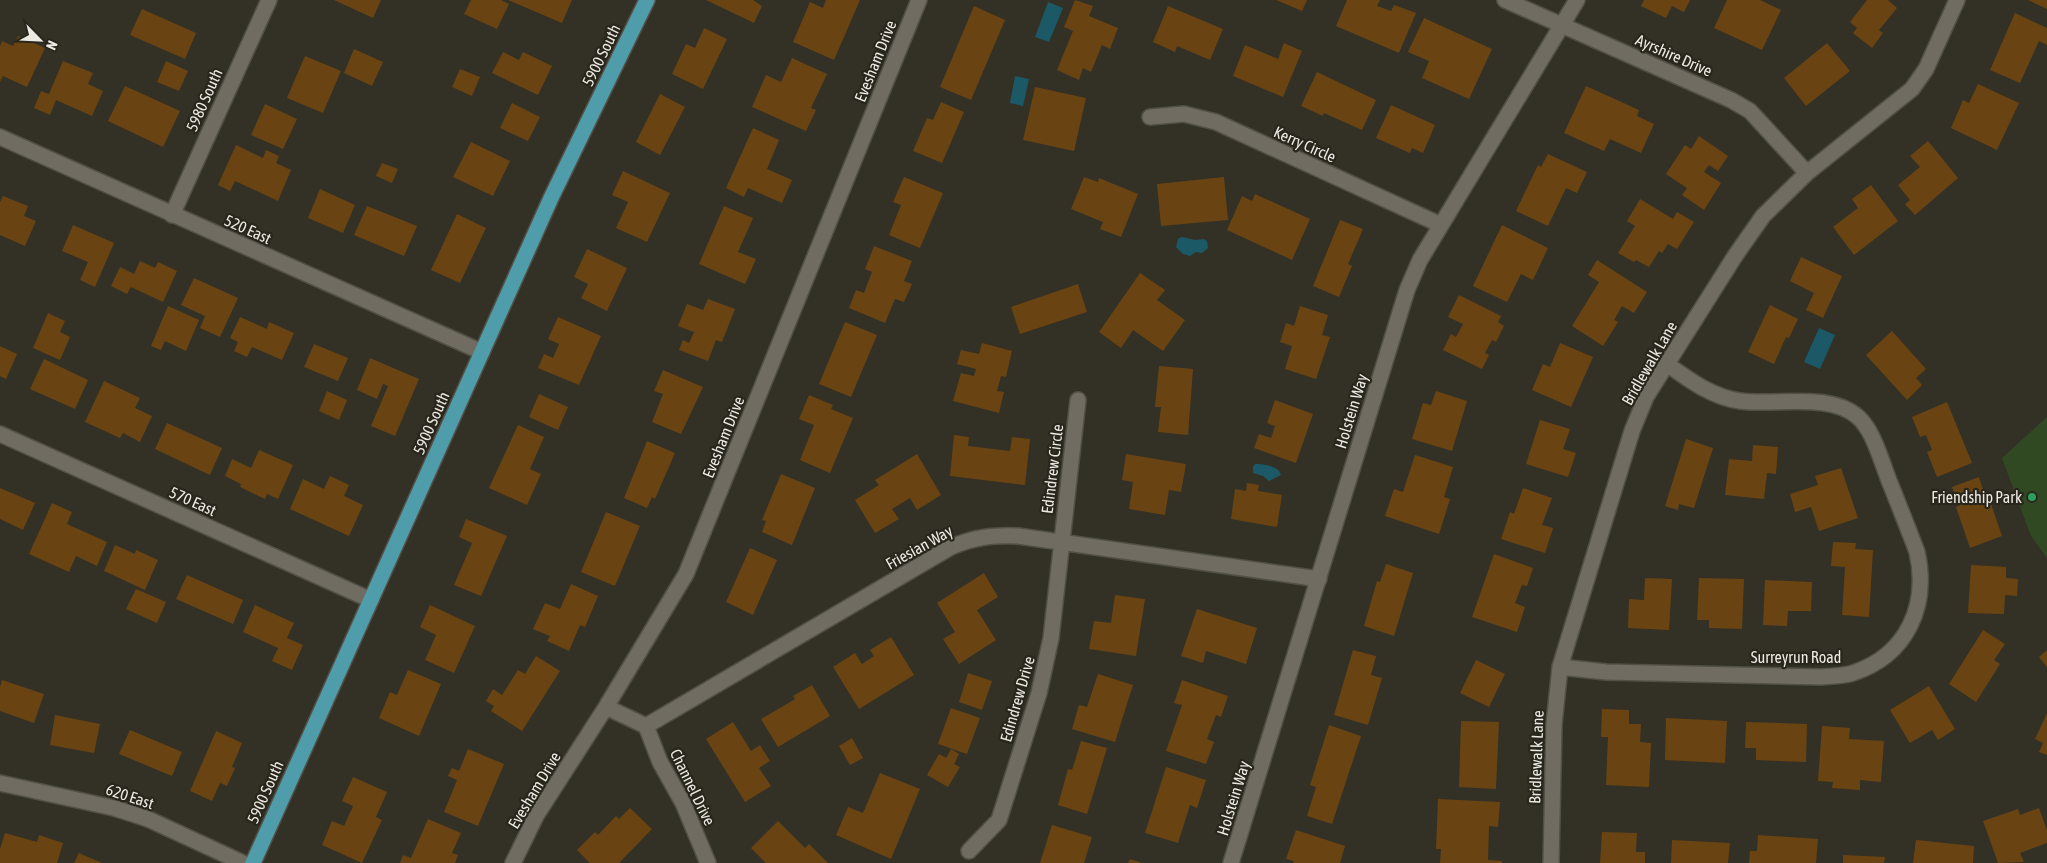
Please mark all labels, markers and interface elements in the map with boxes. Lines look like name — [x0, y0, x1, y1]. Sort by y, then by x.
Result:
north arrow — [15, 15, 65, 65]
street label: Evesham Drive — [851, 18, 899, 104]
street label: 5900 South — [578, 21, 624, 89]
street label: Ayrshire Drive — [1633, 30, 1715, 81]
text: N — [43, 38, 61, 52]
street label: 5980 South — [182, 66, 226, 134]
street label: Kerry Circle — [1271, 122, 1339, 167]
street label: 520 East — [222, 211, 275, 247]
street label: Bridlewalk Lane — [1618, 318, 1680, 408]
street label: Holstein Way — [1331, 371, 1372, 451]
street label: 5900 South — [409, 389, 453, 457]
street label: Evesham Drive — [699, 394, 747, 480]
street label: Edindrew Circle — [1038, 423, 1066, 515]
street label: 570 East — [167, 483, 220, 519]
place label: Friendship Park — [1931, 488, 2022, 507]
marker: Friendship Park — [2026, 491, 2038, 503]
street label: Friesian Way — [882, 521, 956, 574]
street label: Surreyrun Road — [1751, 648, 1841, 667]
street label: Edindrew Drive — [996, 654, 1038, 744]
street label: Bridlewalk Lane — [1525, 710, 1547, 804]
street label: Channel Drive — [667, 746, 719, 828]
street label: Evesham Drive — [504, 748, 564, 832]
street label: 5900 South — [243, 758, 287, 826]
street label: Holstein Way — [1213, 758, 1254, 838]
street label: 620 East — [104, 780, 157, 812]

